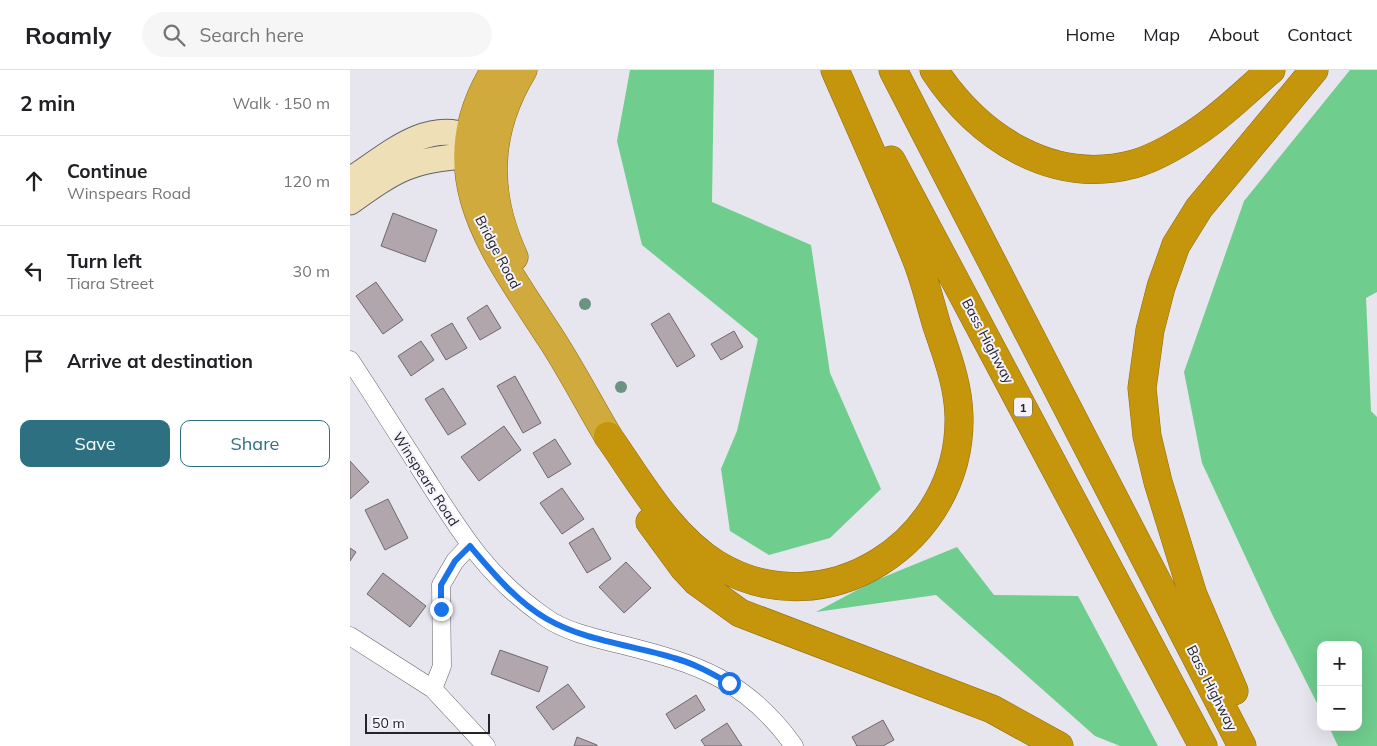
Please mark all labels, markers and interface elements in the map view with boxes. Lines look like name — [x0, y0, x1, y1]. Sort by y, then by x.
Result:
search box — [142, 12, 492, 57]
text: Roamly — [25, 20, 112, 50]
icon: search — [160, 21, 188, 49]
text: Search here — [200, 23, 304, 47]
text: Home — [1065, 23, 1115, 46]
text: Map — [1143, 23, 1180, 46]
text: About — [1208, 23, 1259, 46]
text: Contact — [1287, 23, 1352, 46]
text: 2 min — [20, 90, 75, 116]
text: Walk · 150 m — [232, 93, 330, 113]
text: Continue — [67, 159, 147, 183]
icon: ahead — [20, 167, 48, 195]
text: 120 m — [283, 171, 330, 191]
text: Winspears Road — [67, 183, 191, 203]
street label: Bridge Road — [471, 212, 525, 292]
text: Turn left — [67, 249, 142, 273]
icon: left — [20, 257, 48, 285]
text: 30 m — [293, 261, 330, 281]
text: Tiara Street — [67, 273, 154, 293]
street label: Bass Highway — [958, 295, 1018, 387]
icon: arrive — [20, 347, 48, 375]
text: Arrive at destination — [67, 349, 253, 373]
road number: 1 — [1014, 398, 1032, 417]
button: Save — [20, 420, 170, 467]
button: Share — [180, 420, 330, 467]
street label: Winspears Road — [389, 429, 463, 529]
route end — [430, 598, 453, 621]
map controls — [1317, 641, 1362, 731]
button: + — [1317, 641, 1362, 686]
street label: Bass Highway — [1183, 642, 1242, 734]
route start — [718, 672, 741, 695]
button: − — [1317, 686, 1362, 731]
scale bar — [365, 711, 490, 734]
text: 50 m — [372, 714, 405, 732]

